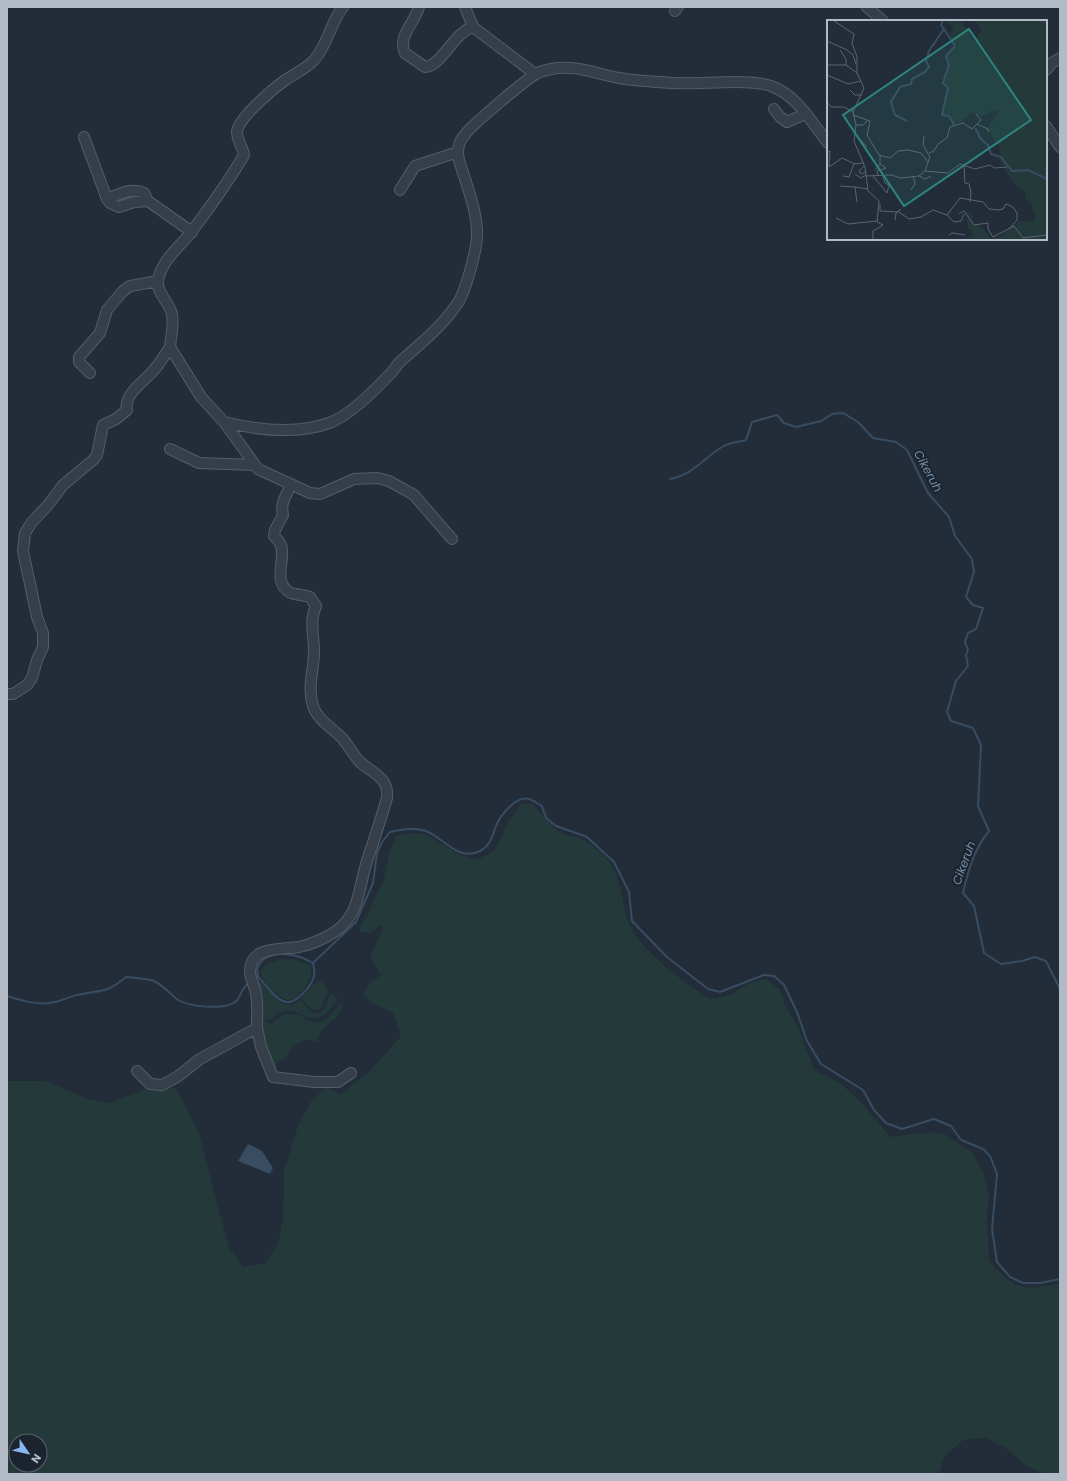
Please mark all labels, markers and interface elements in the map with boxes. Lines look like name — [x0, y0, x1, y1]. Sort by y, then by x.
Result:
inset map — [827, 20, 1047, 240]
water label: Cikeruh — [910, 447, 947, 495]
water label: Cikeruh — [948, 838, 979, 887]
north arrow — [8, 1433, 48, 1473]
text: N — [27, 1451, 45, 1466]

